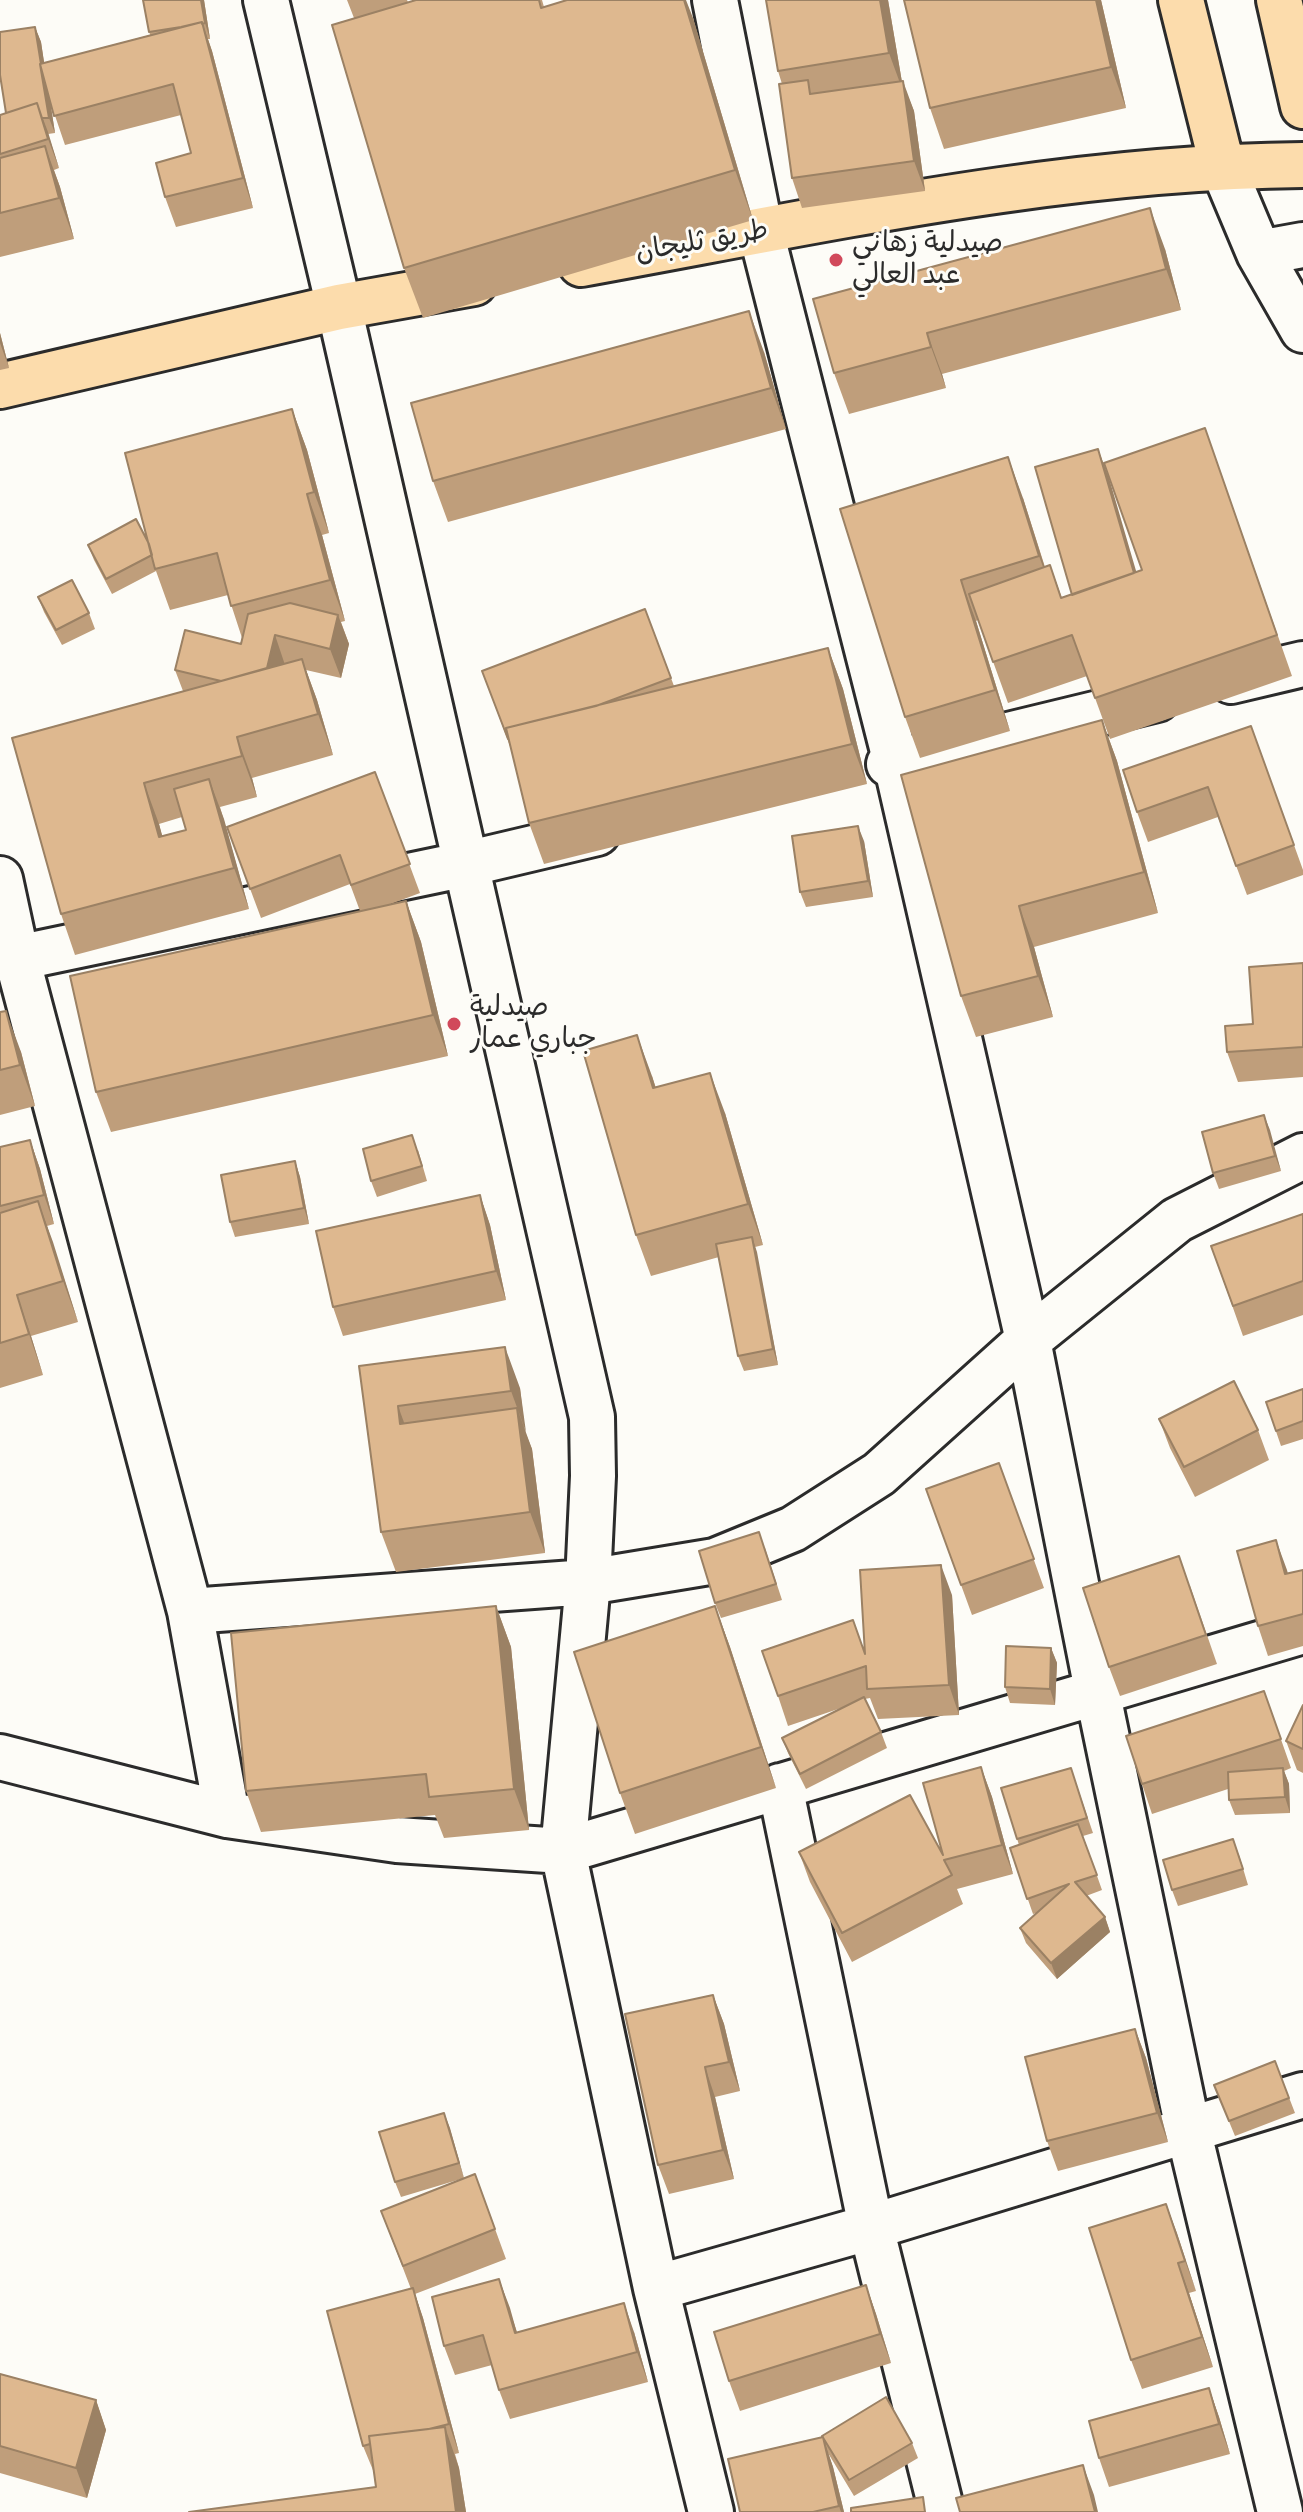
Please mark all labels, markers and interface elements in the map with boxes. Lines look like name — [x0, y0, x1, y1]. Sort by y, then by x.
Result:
street label: طريق ثليجان — [633, 214, 771, 270]
place label: صيدلية زهاني عبد العالي — [852, 227, 1003, 293]
marker: صيدلية زهاني عبد العالي — [827, 251, 845, 269]
place label: صيدلية جباري عمار — [470, 991, 597, 1057]
marker: صيدلية جباري عمار — [445, 1015, 463, 1033]

